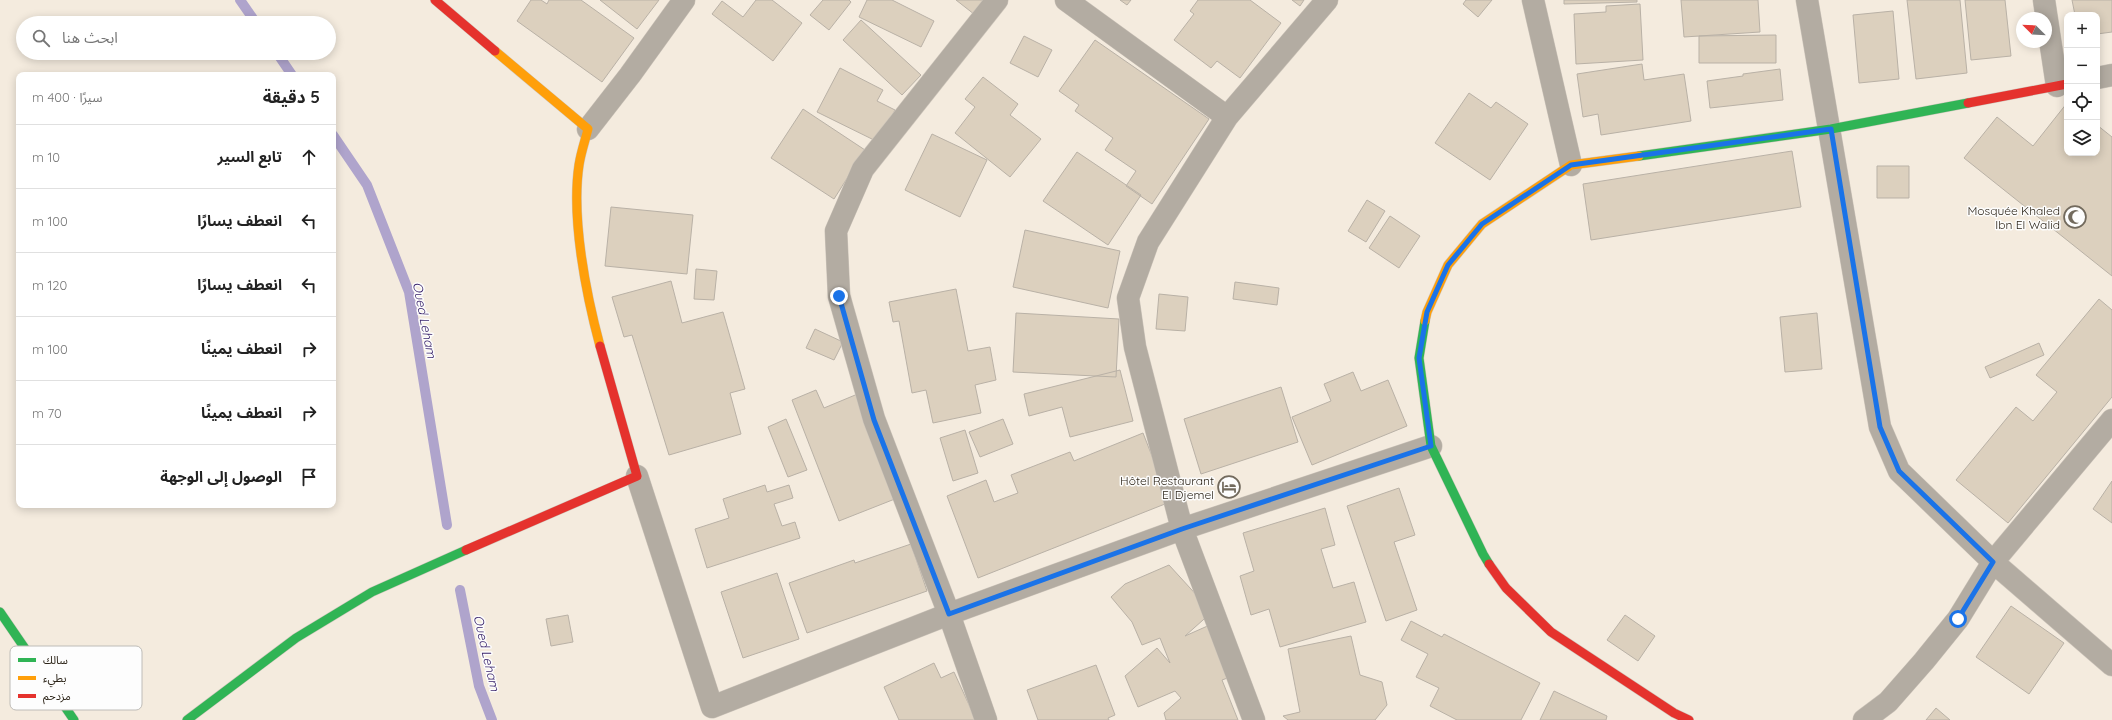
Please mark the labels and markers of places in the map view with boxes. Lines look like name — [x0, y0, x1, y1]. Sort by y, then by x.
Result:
place label: Mosquée Khaled Ibn El Walid — [1967, 203, 2060, 232]
mosque icon: Mosquée Khaled Ibn El Walid — [2062, 204, 2088, 230]
place label: Hôtel Restaurant El Djemel — [1120, 473, 1214, 502]
hotel icon: Hôtel Restaurant El Djemel — [1216, 474, 1242, 500]

